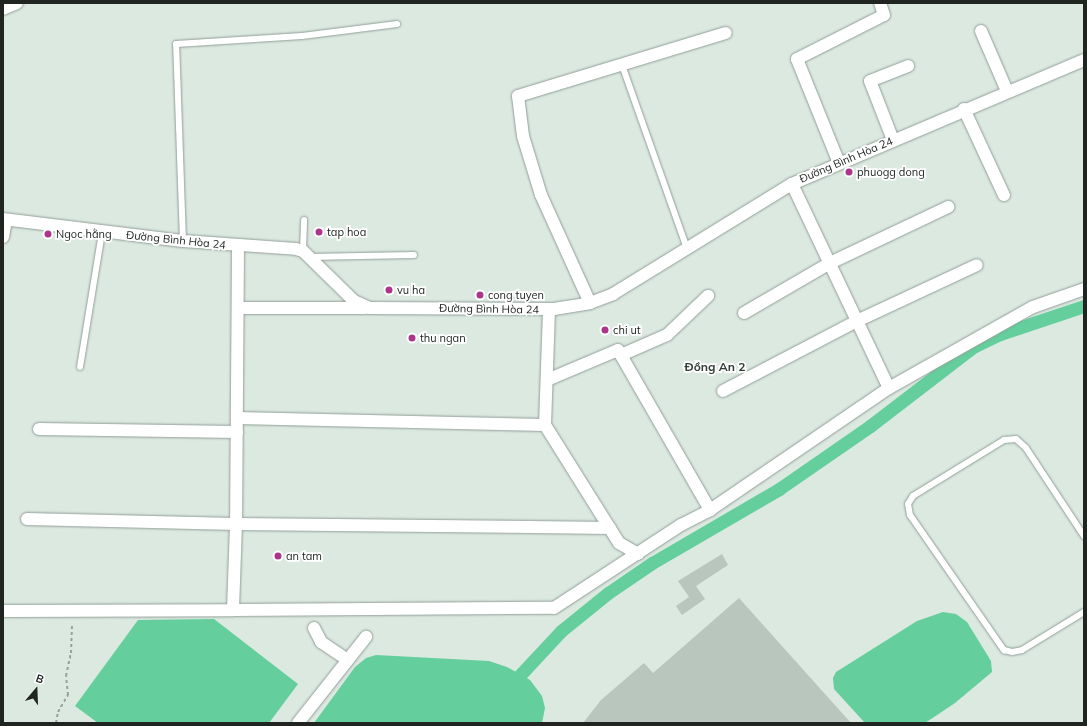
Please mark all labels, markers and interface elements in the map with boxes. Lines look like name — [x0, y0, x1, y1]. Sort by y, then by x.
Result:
street label: Đường Bình Hòa 24 — [797, 134, 895, 186]
place label: phuogg dong — [857, 165, 925, 179]
marker: phuogg dong — [844, 167, 854, 177]
place label: tap hoa — [327, 225, 366, 239]
place label: Ngoc hằng — [56, 227, 112, 241]
marker: tap hoa — [314, 227, 324, 237]
street label: Đường Bình Hòa 24 — [126, 228, 226, 252]
marker: Ngoc hằng — [43, 229, 53, 239]
place label: vu ha — [397, 283, 425, 297]
marker: vu ha — [384, 285, 394, 295]
place label: cong tuyen — [488, 288, 544, 302]
marker: cong tuyen — [475, 290, 485, 300]
street label: Đường Bình Hòa 24 — [439, 302, 539, 316]
place label: chi ut — [613, 323, 641, 337]
marker: chi ut — [600, 325, 610, 335]
place label: thu ngan — [420, 331, 466, 345]
marker: thu ngan — [407, 333, 417, 343]
district label: Đồng An 2 — [685, 360, 745, 374]
place label: an tam — [286, 549, 322, 563]
marker: an tam — [273, 551, 283, 561]
north arrow — [16, 670, 56, 710]
text: B — [34, 671, 46, 687]

